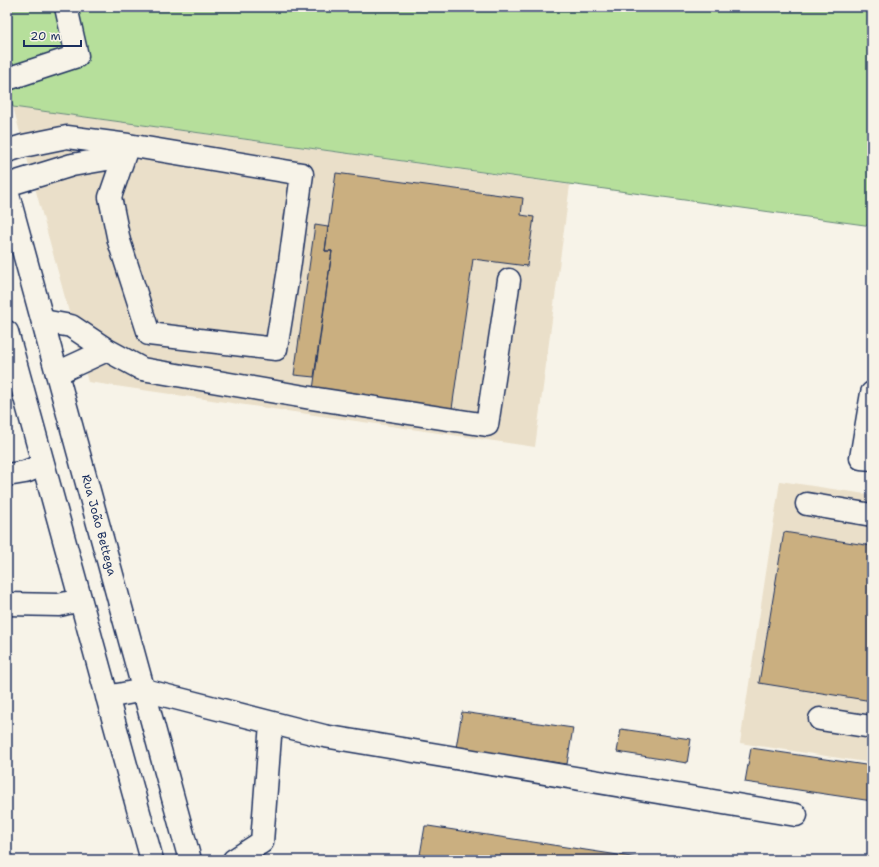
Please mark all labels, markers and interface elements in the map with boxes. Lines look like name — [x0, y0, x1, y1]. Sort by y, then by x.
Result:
scale bar — [24, 22, 81, 48]
text: 20 m — [30, 28, 61, 44]
street label: Rua João Bettega — [78, 473, 120, 578]

